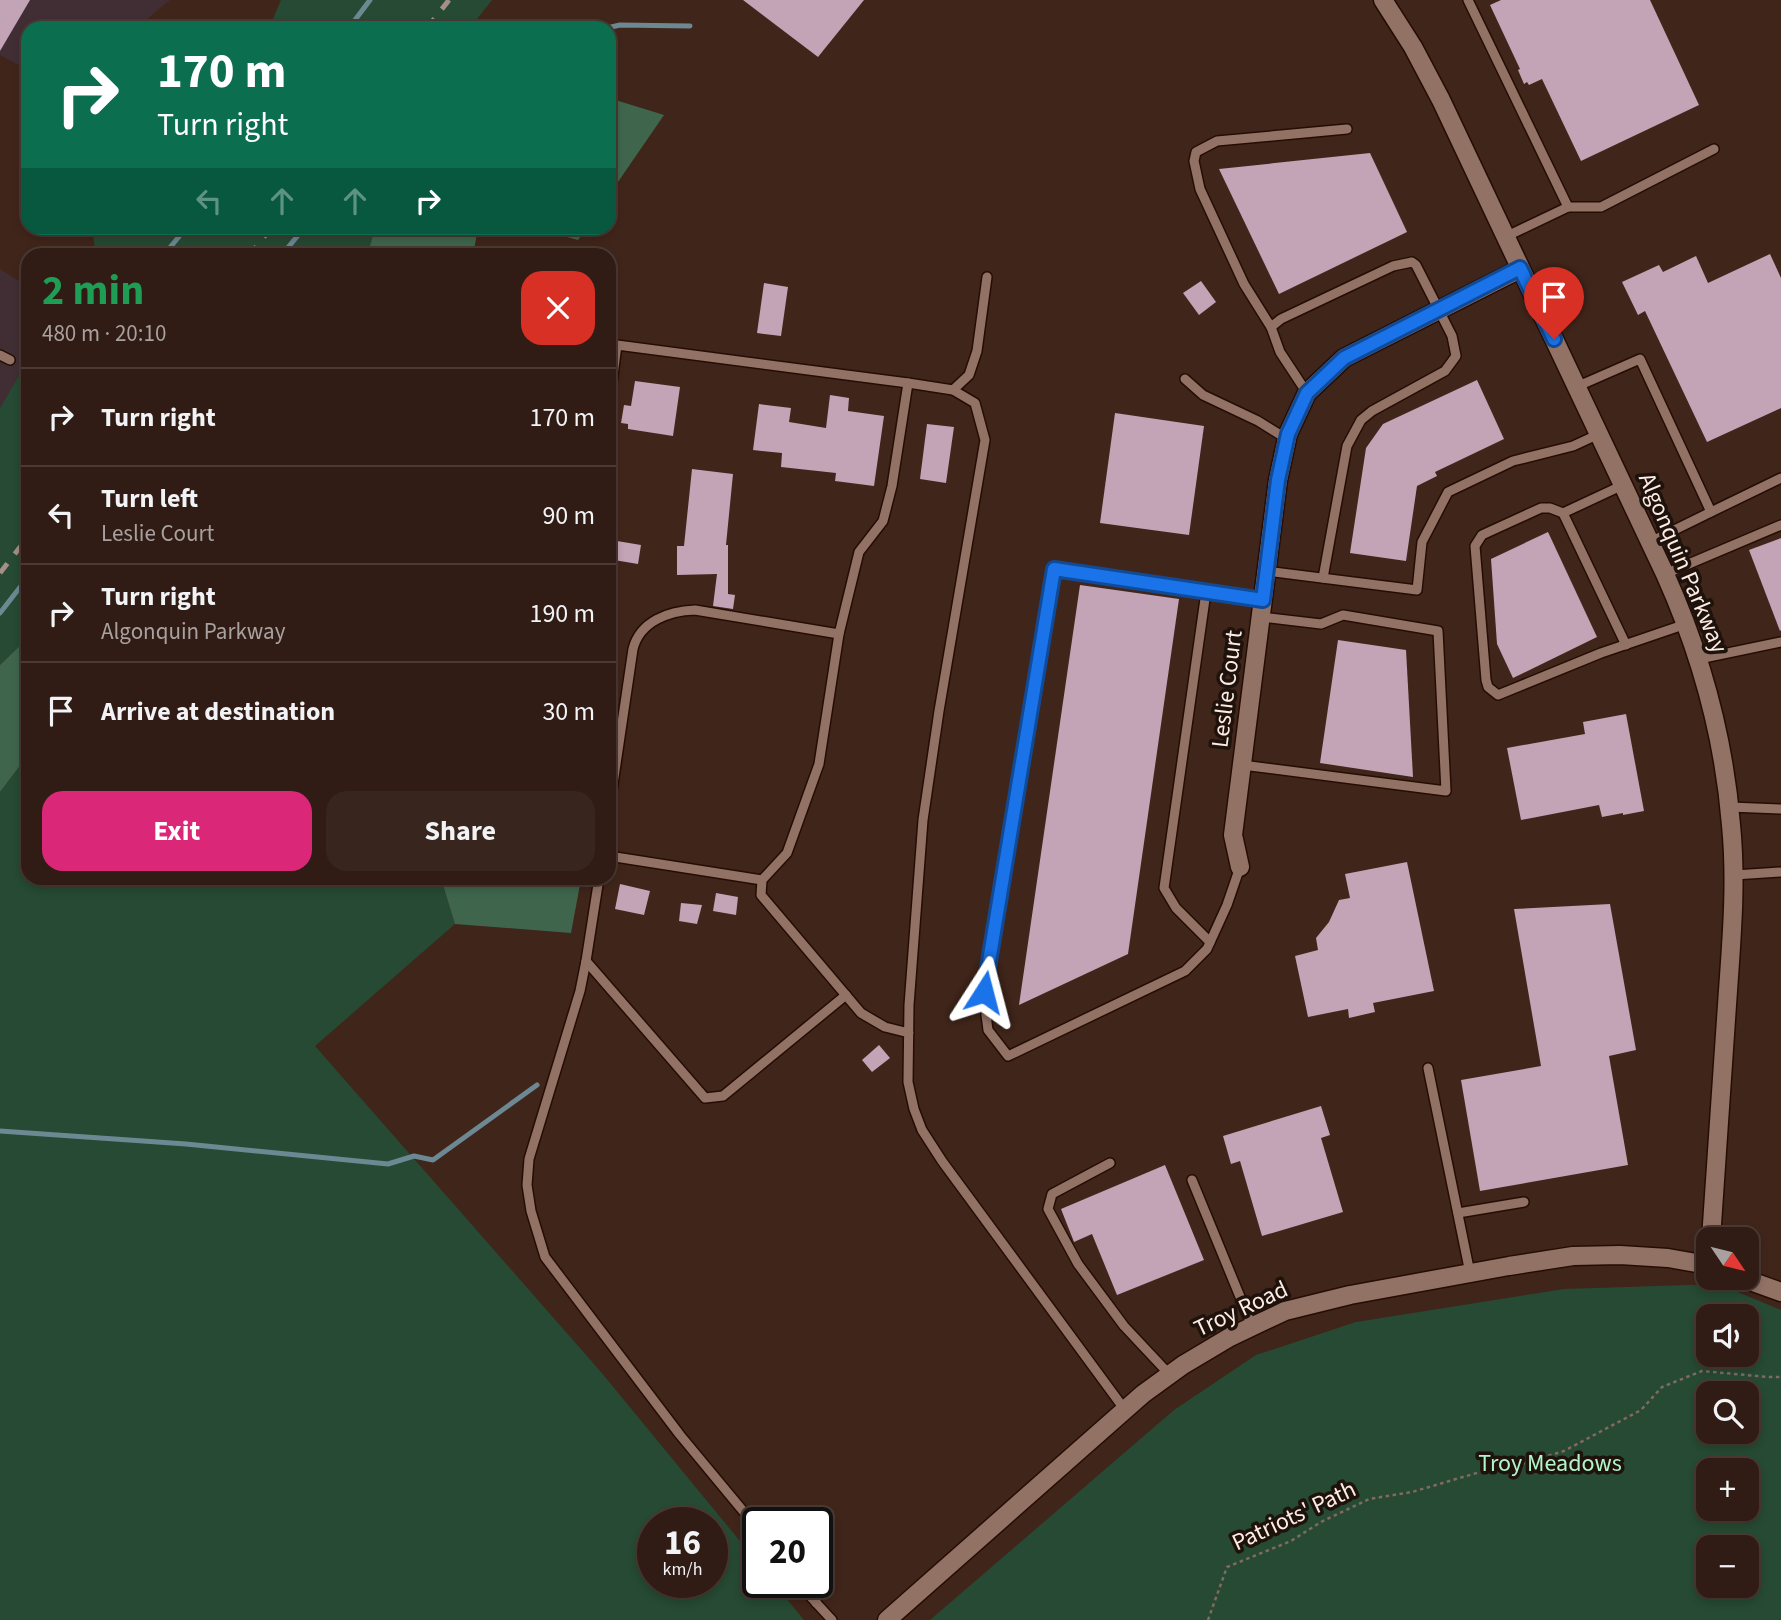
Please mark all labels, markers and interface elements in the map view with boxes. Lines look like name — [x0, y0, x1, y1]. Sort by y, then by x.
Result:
text: 170 m — [157, 37, 286, 107]
icon: right — [42, 49, 133, 140]
text: Turn right — [157, 102, 288, 148]
icon: left — [190, 182, 228, 220]
icon: ahead — [263, 182, 301, 220]
icon: ahead — [336, 182, 374, 220]
icon: right — [409, 182, 447, 220]
text: 2 min — [42, 261, 144, 321]
pin — [1524, 267, 1584, 339]
button: close — [521, 271, 595, 345]
icon: arrive — [1535, 278, 1573, 316]
text: 480 m · 20:10 — [42, 317, 166, 350]
icon: right — [42, 398, 80, 436]
text: Turn right — [101, 399, 216, 436]
text: 170 m — [529, 399, 595, 436]
street label: Algonquin Parkway — [1629, 468, 1737, 658]
text: Turn left — [101, 480, 198, 517]
icon: left — [42, 496, 80, 534]
text: 90 m — [542, 497, 595, 534]
text: Leslie Court — [101, 517, 214, 550]
text: Turn right — [101, 578, 216, 615]
icon: right — [42, 594, 80, 632]
text: 190 m — [529, 595, 595, 632]
text: Algonquin Parkway — [101, 615, 285, 648]
street label: Leslie Court — [1202, 628, 1252, 750]
icon: arrive — [42, 692, 80, 730]
text: Arrive at destination — [101, 693, 335, 730]
text: 30 m — [542, 693, 595, 730]
button: Exit — [42, 791, 312, 871]
button: Share — [326, 791, 595, 871]
position arrow — [947, 955, 1021, 1029]
north arrow — [1696, 1227, 1759, 1290]
map controls — [1696, 1227, 1759, 1598]
street label: Troy Road — [1188, 1272, 1294, 1346]
button: sound — [1696, 1304, 1759, 1367]
button: search — [1696, 1381, 1759, 1444]
park label: Troy Meadows — [1478, 1446, 1622, 1481]
button: + — [1696, 1458, 1759, 1521]
street label: Patriots' Path — [1226, 1472, 1362, 1560]
speed limit sign: 20 — [742, 1507, 833, 1598]
text: 16 — [664, 1518, 701, 1568]
button: − — [1696, 1535, 1759, 1598]
text: km/h — [663, 1557, 702, 1582]

